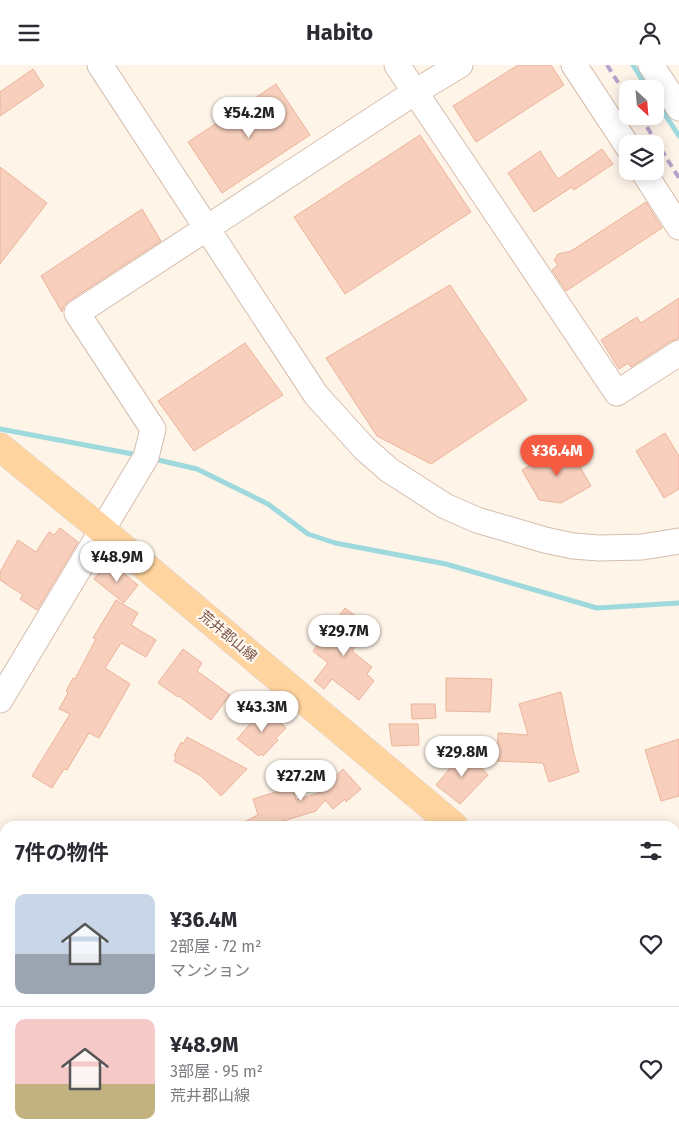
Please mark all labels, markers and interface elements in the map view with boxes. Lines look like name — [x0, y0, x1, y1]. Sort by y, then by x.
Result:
icon: menu — [15, 19, 43, 47]
text: Habito — [306, 19, 373, 46]
icon: person — [636, 19, 664, 47]
north arrow — [619, 80, 664, 125]
map controls — [619, 80, 664, 180]
pin: ¥54.2M — [208, 97, 290, 139]
text: ¥54.2M — [223, 103, 275, 122]
button: layers — [619, 135, 664, 180]
pin: ¥36.4M — [516, 435, 598, 477]
text: ¥36.4M — [531, 441, 583, 460]
pin: ¥48.9M — [76, 541, 158, 583]
text: ¥48.9M — [91, 547, 143, 566]
street label: 荒井郡山線 — [196, 607, 260, 665]
pin: ¥29.7M — [303, 615, 385, 657]
text: ¥29.7M — [319, 621, 369, 640]
pin: ¥43.3M — [221, 691, 303, 733]
text: ¥43.3M — [237, 697, 287, 716]
pin: ¥29.8M — [421, 735, 503, 778]
text: ¥29.8M — [436, 742, 488, 761]
pin: ¥27.2M — [260, 759, 342, 802]
text: ¥27.2M — [276, 766, 326, 785]
icon: filters — [637, 837, 665, 865]
text: 7件の物件 — [15, 840, 109, 866]
text: ¥36.4M — [170, 907, 237, 933]
icon: home — [55, 914, 115, 974]
icon: heart — [637, 930, 665, 958]
text: 2部屋 · 72 m² — [170, 937, 261, 956]
text: マンション — [170, 961, 250, 980]
text: ¥48.9M — [170, 1032, 238, 1058]
icon: home — [55, 1039, 115, 1099]
icon: heart — [637, 1055, 665, 1083]
text: 3部屋 · 95 m² — [170, 1062, 263, 1081]
text: 荒井郡山線 — [170, 1086, 250, 1105]

